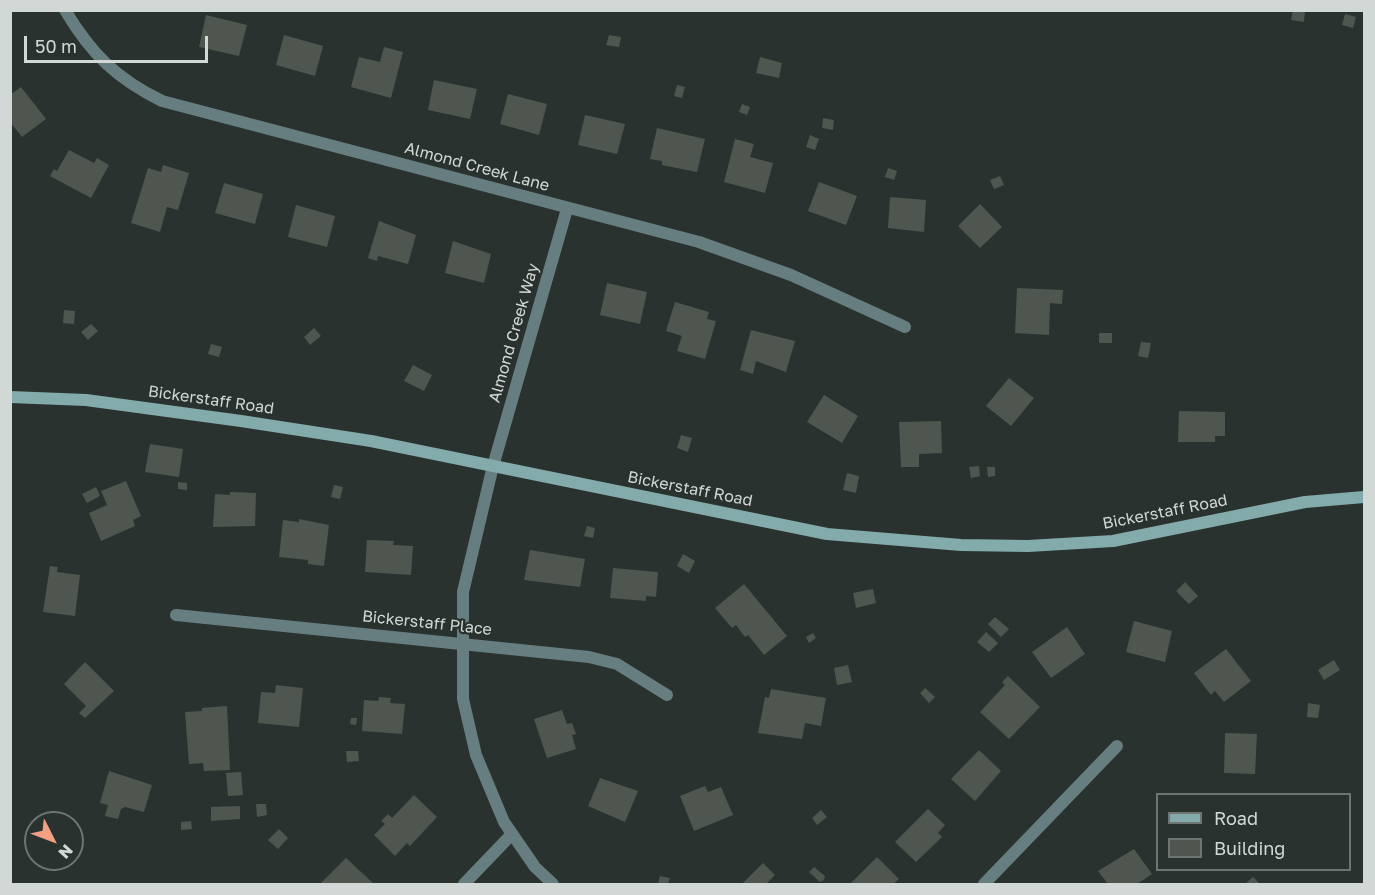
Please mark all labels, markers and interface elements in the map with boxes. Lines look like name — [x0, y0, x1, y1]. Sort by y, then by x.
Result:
scale bar — [27, 24, 212, 62]
text: 50 m — [35, 35, 77, 57]
street label: Almond Creek Lane — [403, 138, 551, 196]
street label: Almond Creek Way — [485, 261, 543, 405]
street label: Bickerstaff Road — [147, 382, 275, 418]
street label: Bickerstaff Road — [626, 467, 754, 511]
street label: Bickerstaff Road — [1101, 490, 1229, 534]
street label: Bickerstaff Place — [361, 607, 493, 639]
legend — [1156, 793, 1351, 871]
text: Road — [1214, 807, 1258, 829]
north arrow — [24, 811, 84, 871]
text: Building — [1214, 837, 1285, 859]
text: N — [54, 840, 77, 863]

